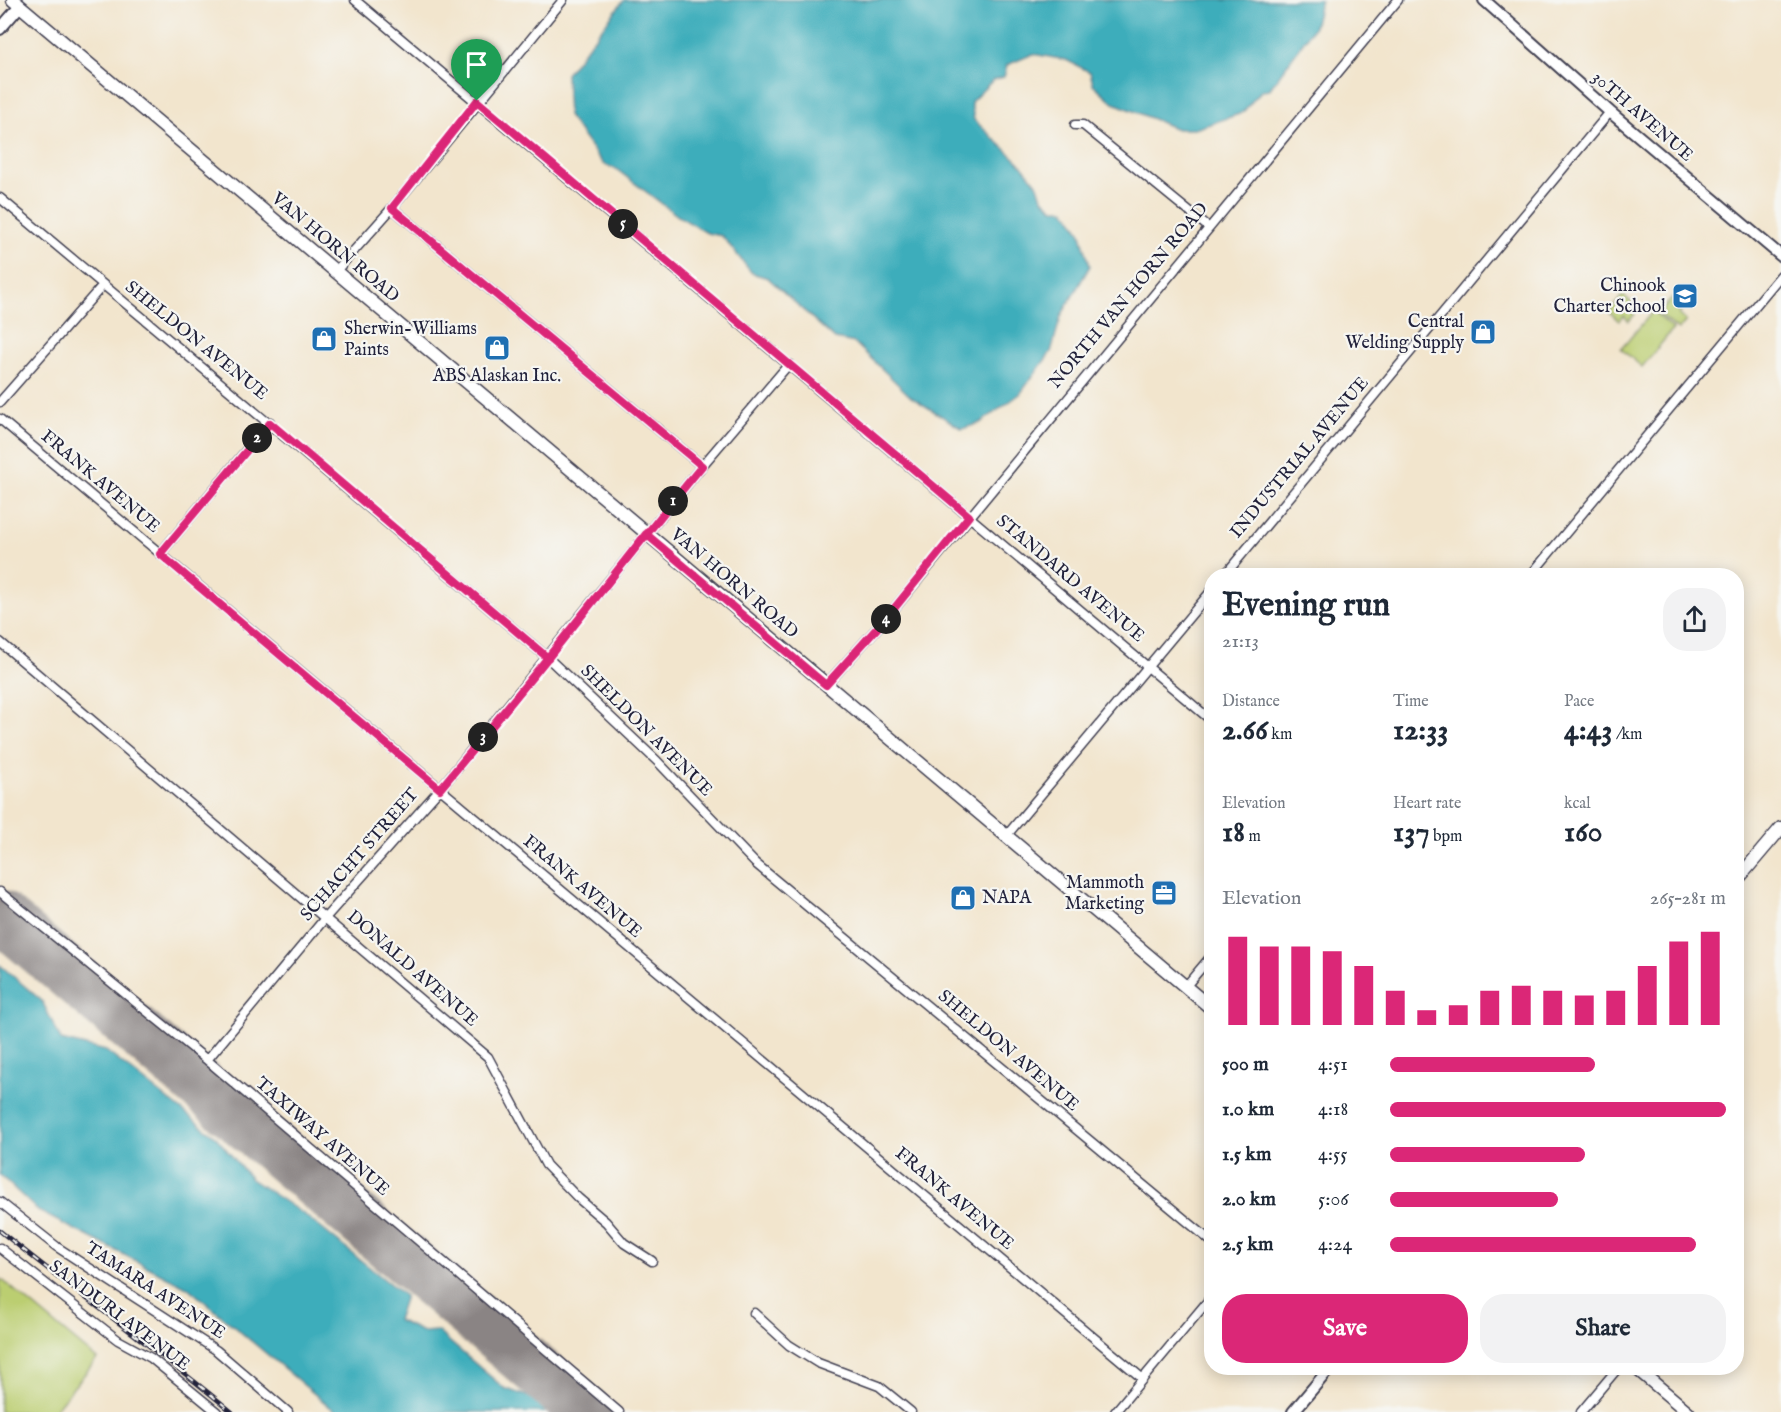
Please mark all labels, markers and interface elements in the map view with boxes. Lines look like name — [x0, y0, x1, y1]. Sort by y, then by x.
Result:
pin — [451, 39, 502, 101]
icon: arrive — [460, 48, 493, 81]
street label: 30TH AVENUE — [1587, 67, 1697, 167]
street label: VAN HORN ROAD — [266, 187, 404, 308]
street label: NORTH VAN HORN ROAD — [1044, 198, 1214, 394]
pin: 5 — [608, 209, 638, 239]
text: 5 — [620, 214, 626, 234]
place label: Chinook Charter School — [1553, 275, 1666, 319]
street label: SHELDON AVENUE — [120, 276, 272, 406]
school or university icon: Chinook Charter School — [1670, 281, 1700, 311]
place label: Central Welding Supply — [1345, 311, 1464, 355]
shop icon: Central Welding Supply — [1468, 317, 1498, 347]
place label: Sherwin-Williams Paints — [344, 318, 477, 362]
shop icon: Sherwin-Williams Paints — [309, 324, 339, 354]
shop icon: ABS Alaskan Inc. — [482, 333, 512, 363]
place label: ABS Alaskan Inc. — [432, 365, 561, 388]
street label: INDUSTRIAL AVENUE — [1226, 372, 1374, 544]
pin: 2 — [242, 423, 272, 453]
street label: FRANK AVENUE — [36, 425, 164, 539]
text: 2 — [253, 428, 261, 448]
pin: 1 — [658, 486, 688, 516]
text: 1 — [670, 491, 676, 511]
street label: STANDARD AVENUE — [991, 510, 1149, 648]
street label: VAN HORN ROAD — [665, 523, 803, 644]
text: Evening run — [1222, 585, 1390, 627]
button: share — [1663, 588, 1726, 651]
pin: 4 — [871, 604, 901, 634]
text: 4 — [882, 609, 890, 629]
text: 21:13 — [1222, 629, 1259, 654]
street label: SHELDON AVENUE — [575, 660, 717, 802]
text: Distance — [1222, 692, 1280, 712]
text: Time — [1393, 692, 1429, 712]
text: Pace — [1564, 692, 1594, 712]
text: 2.66 — [1222, 712, 1268, 750]
text: 12:33 — [1393, 712, 1449, 750]
text: 4:43 — [1564, 712, 1613, 750]
pin: 3 — [468, 722, 498, 752]
text: km — [1268, 725, 1292, 745]
text: /km — [1613, 725, 1642, 745]
text: 3 — [480, 727, 486, 747]
street label: SCHACHT STREET — [296, 784, 424, 926]
text: Elevation — [1222, 794, 1285, 814]
text: Heart rate — [1393, 794, 1461, 814]
text: kcal — [1564, 794, 1591, 814]
text: 18 — [1222, 814, 1245, 852]
text: 137 — [1393, 814, 1429, 852]
text: 160 — [1564, 814, 1603, 852]
text: m — [1245, 827, 1261, 847]
text: bpm — [1429, 827, 1462, 847]
street label: FRANK AVENUE — [518, 830, 646, 944]
place label: Mammoth Marketing — [1065, 872, 1144, 916]
office icon: Mammoth Marketing — [1149, 878, 1179, 908]
shop icon: NAPA — [948, 883, 978, 913]
text: Elevation — [1222, 886, 1301, 911]
text: 265–281 m — [1650, 886, 1726, 911]
place label: NAPA — [982, 887, 1032, 910]
street label: DONALD AVENUE — [342, 906, 482, 1032]
street label: SHELDON AVENUE — [933, 985, 1083, 1117]
text: 500 m — [1222, 1052, 1269, 1077]
text: 4:51 — [1318, 1052, 1348, 1077]
street label: TAXIWAY AVENUE — [250, 1072, 394, 1202]
text: 1.0 km — [1222, 1097, 1274, 1122]
text: 4:18 — [1318, 1097, 1348, 1122]
street label: FRANK AVENUE — [890, 1142, 1018, 1256]
text: 1.5 km — [1222, 1142, 1272, 1167]
text: 4:55 — [1318, 1142, 1348, 1167]
text: 2.0 km — [1222, 1187, 1276, 1212]
text: 5:06 — [1318, 1187, 1349, 1212]
text: 2.5 km — [1222, 1232, 1273, 1257]
text: 4:24 — [1318, 1232, 1352, 1257]
street label: TAMARA AVENUE — [81, 1237, 229, 1345]
street label: SANDURI AVENUE — [44, 1255, 194, 1377]
button: Save — [1222, 1294, 1468, 1363]
button: Share — [1480, 1294, 1726, 1363]

